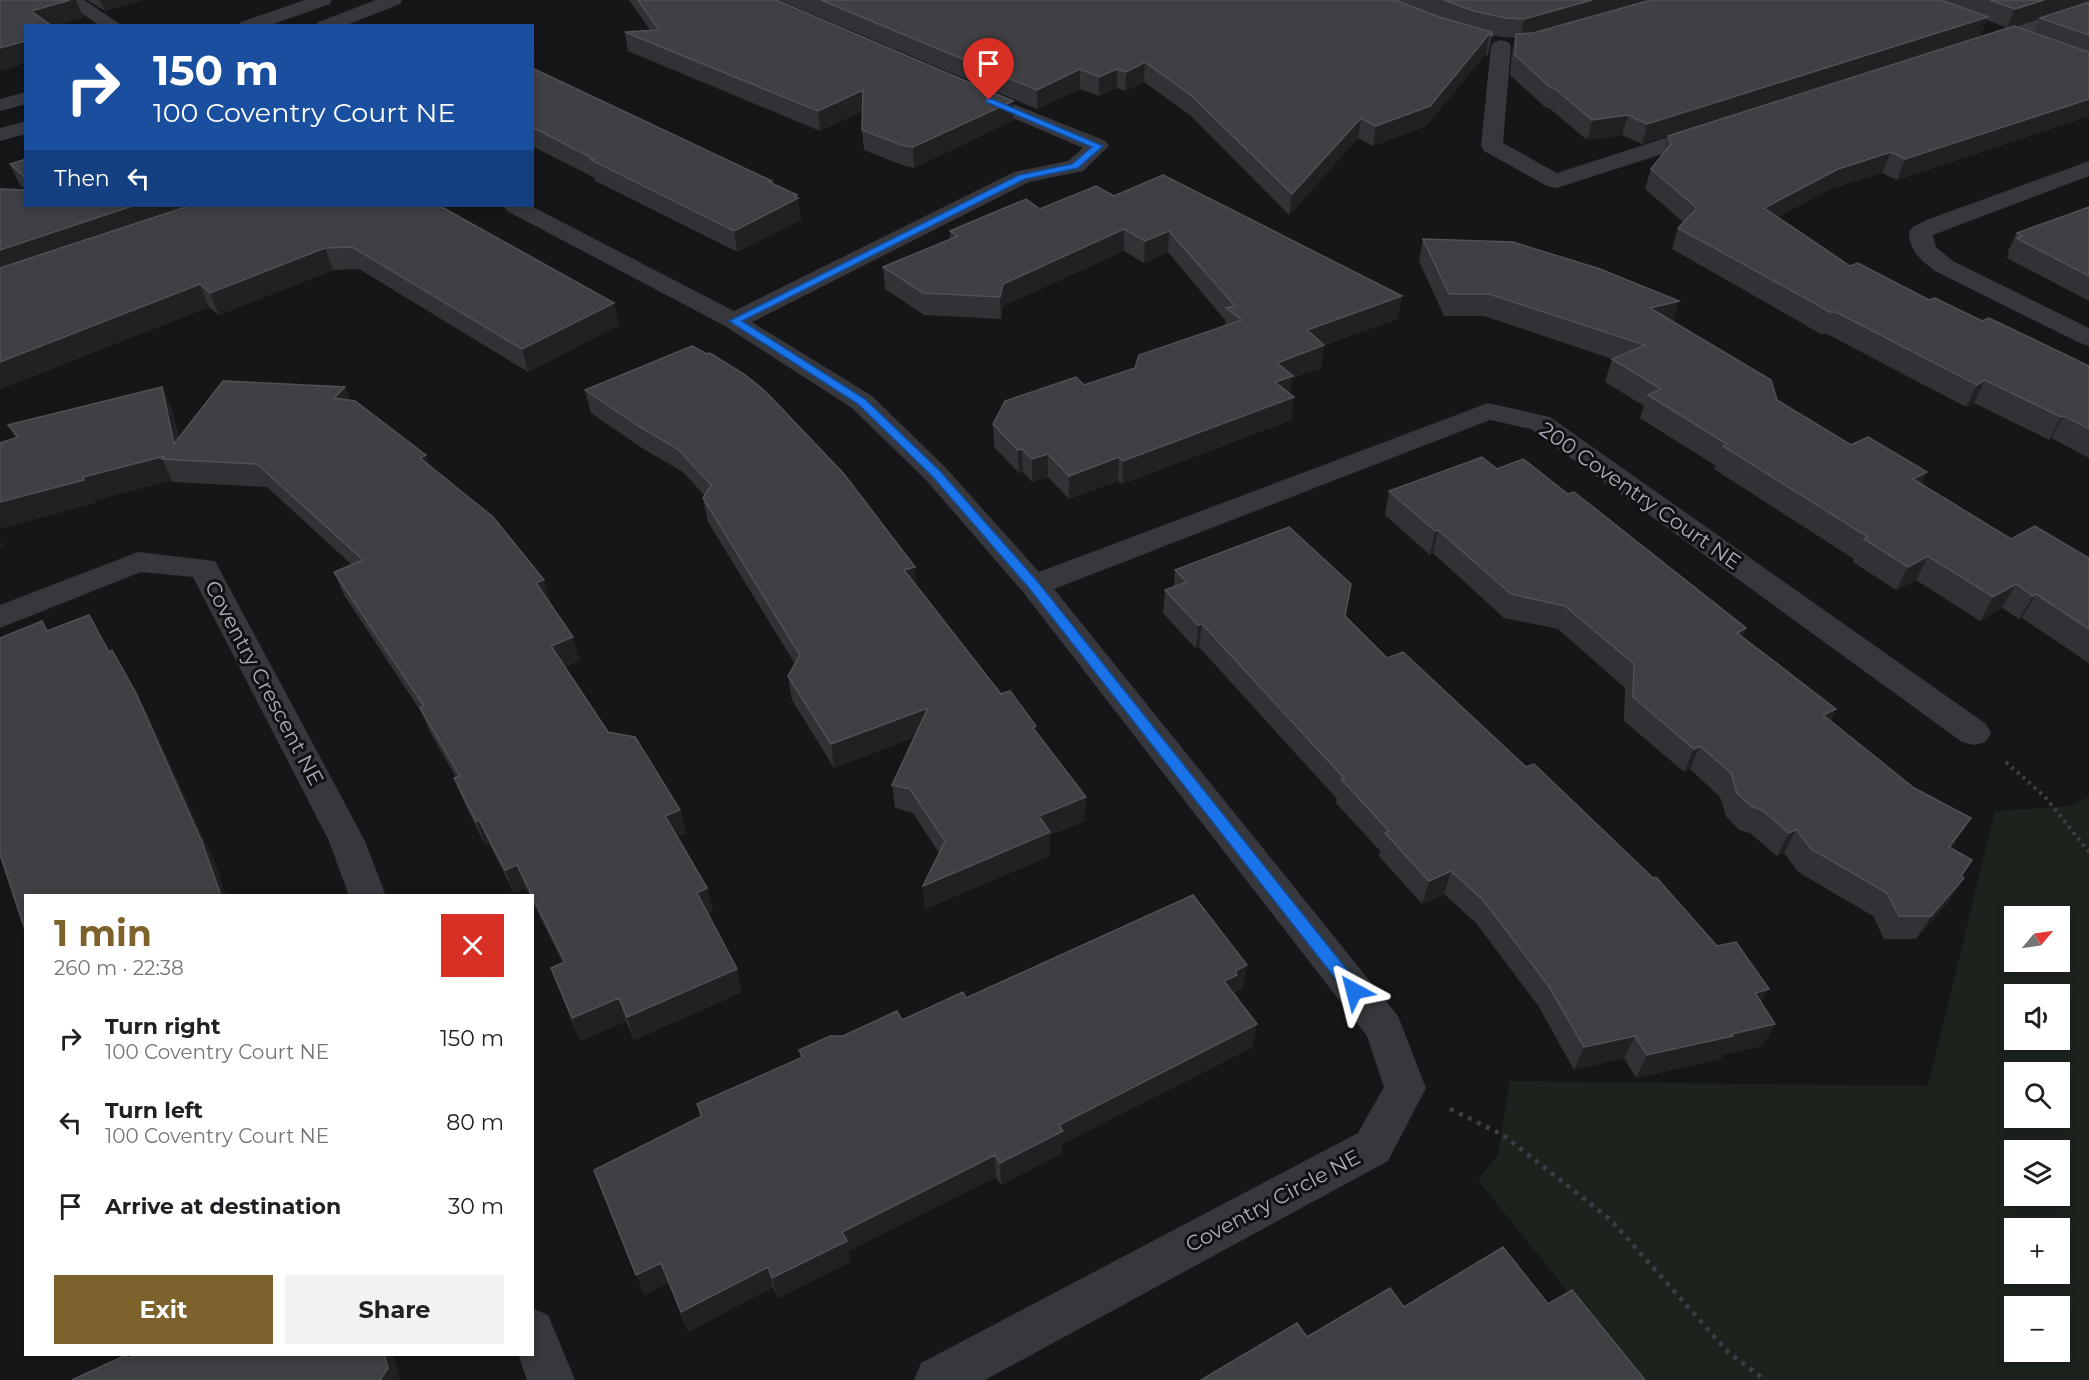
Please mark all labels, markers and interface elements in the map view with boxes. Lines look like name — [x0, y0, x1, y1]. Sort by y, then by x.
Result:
pin — [963, 38, 1014, 100]
text: 150 m — [153, 44, 279, 96]
icon: arrive — [972, 47, 1005, 80]
icon: right — [54, 48, 132, 126]
text: 100 Coventry Court NE — [153, 96, 456, 129]
icon: left — [122, 162, 155, 195]
text: Then — [54, 165, 110, 192]
street label: 200 Coventry Court NE — [1535, 417, 1746, 575]
street label: Coventry Crescent NE — [200, 576, 329, 790]
north arrow — [2004, 906, 2070, 972]
map controls — [2004, 906, 2070, 1362]
text: 1 min — [54, 911, 152, 955]
button: close — [441, 914, 504, 977]
text: 260 m · 22:38 — [54, 956, 184, 980]
position arrow — [1322, 959, 1386, 1023]
button: sound — [2004, 984, 2070, 1050]
text: Turn right — [105, 1013, 220, 1040]
icon: right — [54, 1022, 87, 1055]
text: 150 m — [440, 1025, 504, 1052]
text: 100 Coventry Court NE — [105, 1040, 329, 1064]
button: search — [2004, 1062, 2070, 1128]
text: Turn left — [105, 1097, 203, 1124]
icon: left — [54, 1106, 87, 1139]
text: 80 m — [446, 1109, 504, 1136]
text: 100 Coventry Court NE — [105, 1124, 329, 1148]
button: layers — [2004, 1140, 2070, 1206]
street label: Coventry Circle NE — [1181, 1144, 1364, 1257]
icon: arrive — [54, 1190, 87, 1223]
text: Arrive at destination — [105, 1193, 341, 1220]
text: 30 m — [448, 1193, 504, 1220]
button: + — [2004, 1218, 2070, 1284]
button: Exit — [54, 1275, 273, 1344]
button: Share — [285, 1275, 504, 1344]
button: − — [2004, 1296, 2070, 1362]

